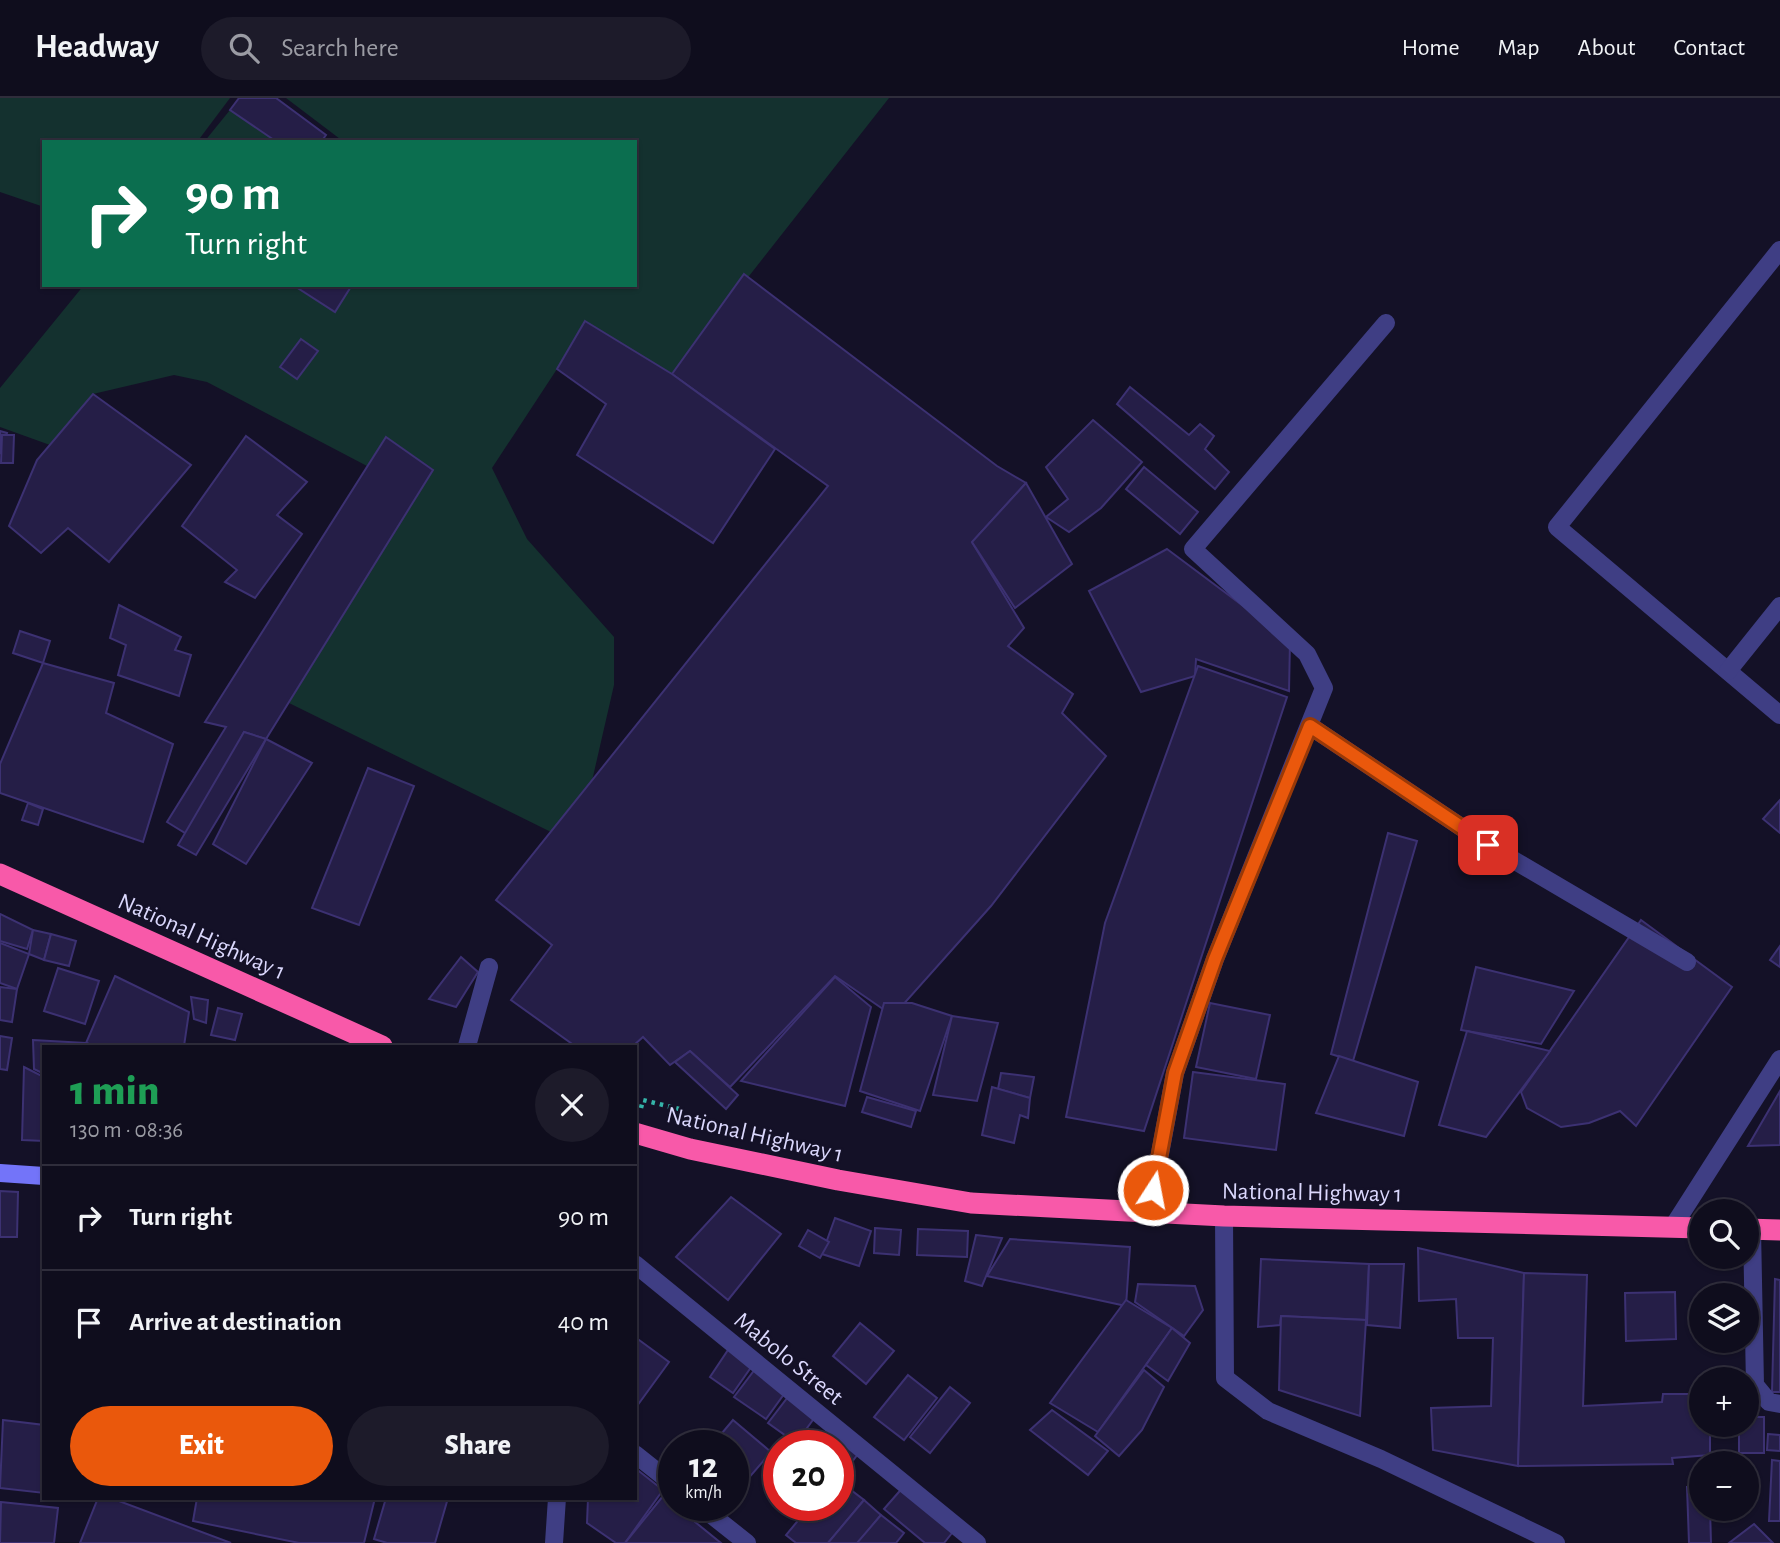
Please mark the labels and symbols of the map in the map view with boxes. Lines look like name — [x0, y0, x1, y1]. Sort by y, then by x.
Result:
pin — [1458, 815, 1518, 875]
street label: National Highway 1 — [114, 889, 289, 985]
street label: National Highway 1 — [664, 1103, 845, 1167]
position arrow — [1116, 1153, 1190, 1227]
street label: National Highway 1 — [1222, 1179, 1402, 1207]
street label: Mabolo Street — [729, 1308, 848, 1410]
speed limit sign: 20 — [763, 1430, 854, 1521]

